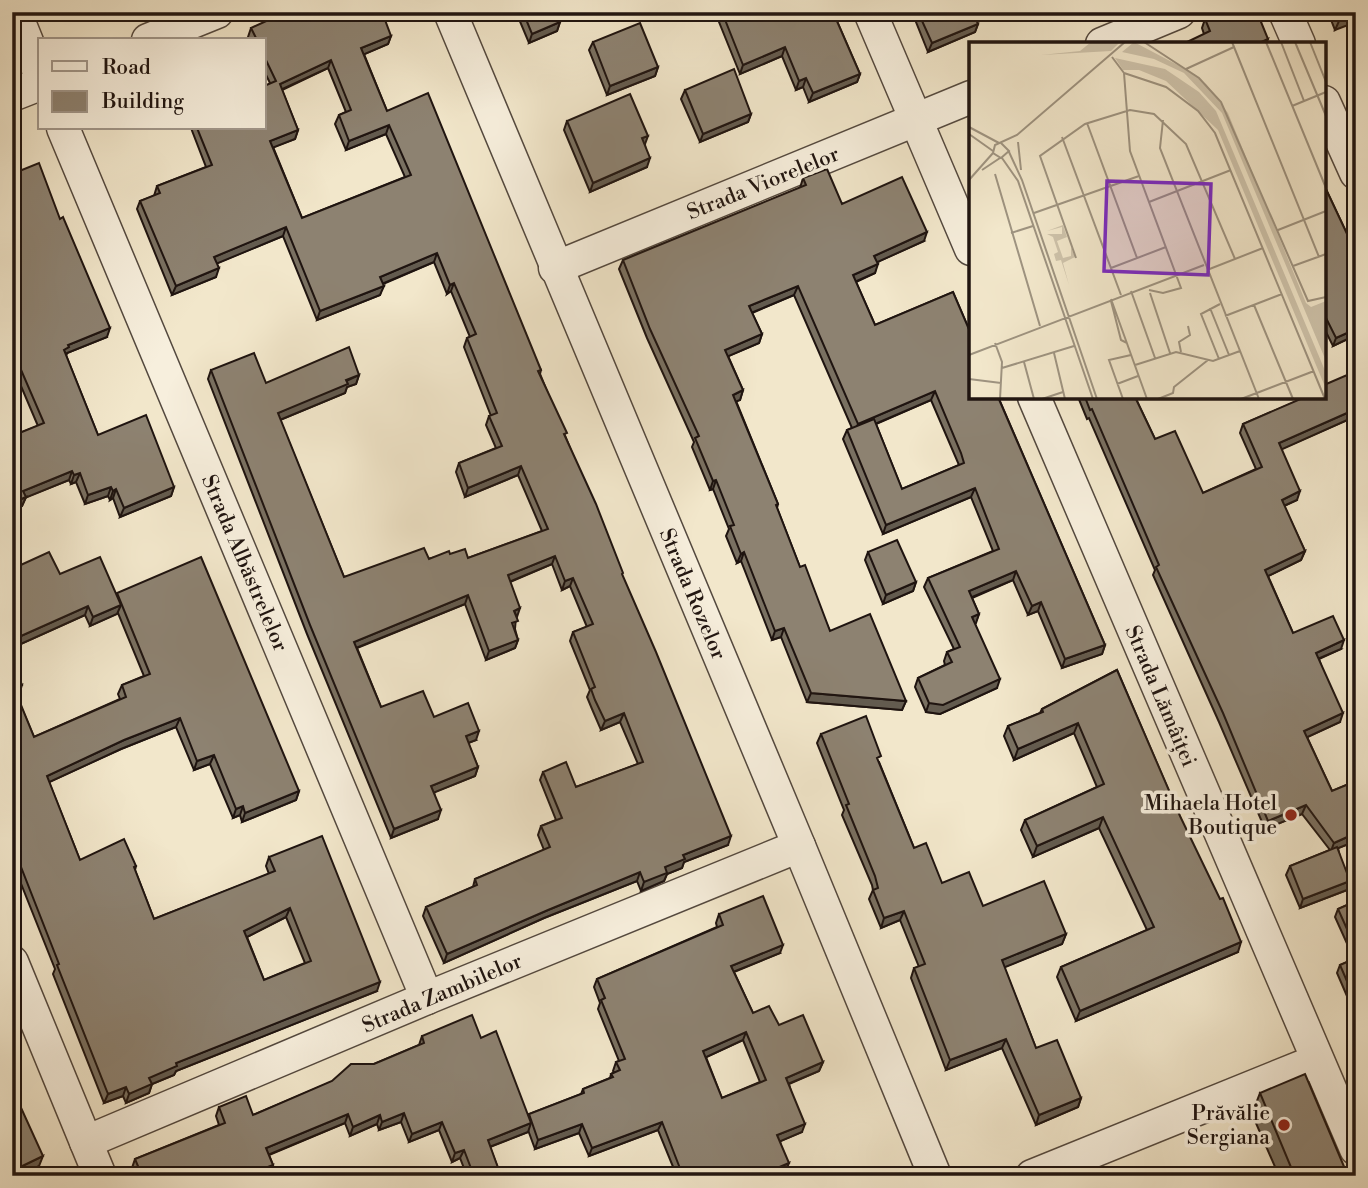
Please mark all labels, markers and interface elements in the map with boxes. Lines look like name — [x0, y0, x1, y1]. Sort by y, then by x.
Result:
legend — [38, 38, 266, 130]
inset map — [969, 42, 1326, 399]
text: Road — [102, 55, 151, 81]
text: Building — [101, 89, 184, 115]
street label: Strada Viorelelor — [683, 142, 843, 226]
street label: Strada Albăstrelelor — [195, 471, 293, 656]
street label: Strada Rozelor — [653, 525, 731, 664]
street label: Strada Lămâiței — [1119, 622, 1202, 771]
place label: Mihaela Hotel Boutique — [1144, 791, 1277, 841]
marker: Mihaela Hotel Boutique — [1283, 807, 1299, 823]
street label: Strada Zambilelor — [358, 948, 526, 1039]
place label: Prăvălie Sergiana — [1187, 1101, 1270, 1151]
marker: Prăvălie Sergiana — [1276, 1117, 1292, 1133]

